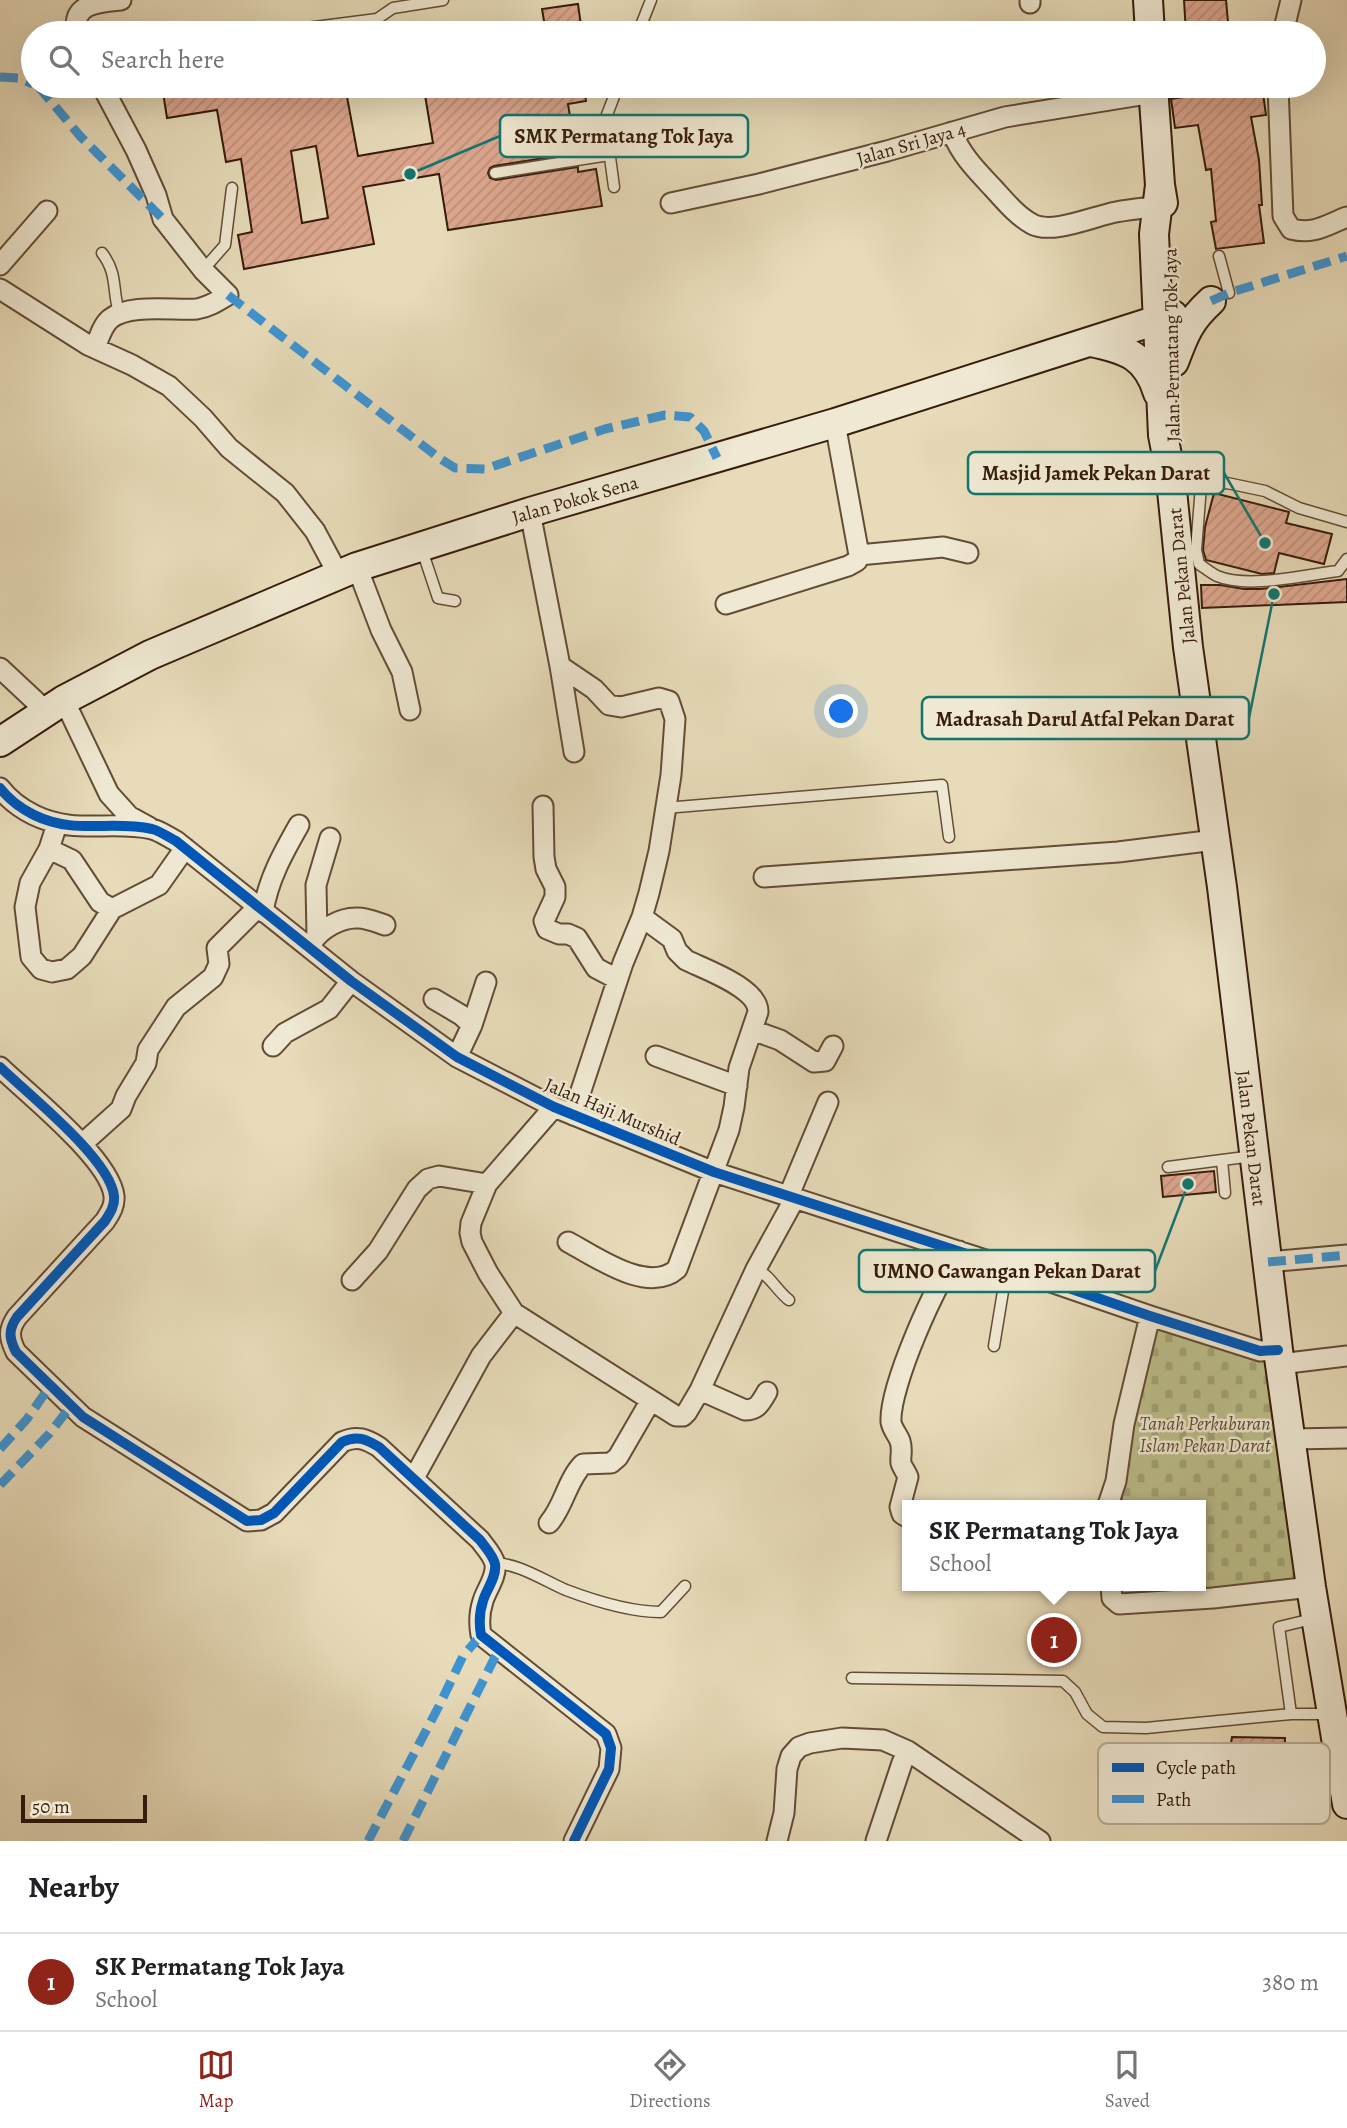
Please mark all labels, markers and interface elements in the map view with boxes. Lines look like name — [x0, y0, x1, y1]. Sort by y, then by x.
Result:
search box — [21, 21, 1326, 98]
icon: search — [45, 41, 83, 79]
text: Search here — [101, 42, 225, 77]
callout: SMK Permatang Tok Jaya — [500, 115, 748, 157]
street label: Jalan Sri Jaya 4 — [854, 116, 969, 172]
text: SMK Permatang Tok Jaya — [514, 122, 735, 150]
street label: Jalan Permatang Tok Jaya — [1157, 248, 1187, 442]
callout: Masjid Jamek Pekan Darat — [968, 452, 1224, 494]
text: Masjid Jamek Pekan Darat — [982, 459, 1210, 487]
street label: Jalan Pokok Sena — [509, 469, 642, 530]
street label: Jalan Pekan Darat — [1162, 507, 1202, 645]
your location — [824, 694, 858, 728]
callout: Madrasah Darul Atfal Pekan Darat — [922, 697, 1249, 739]
text: Madrasah Darul Atfal Pekan Darat — [936, 705, 1234, 733]
street label: Jalan Pekan Darat — [1230, 1069, 1272, 1208]
street label: Jalan Haji Murshid — [541, 1072, 685, 1153]
callout: UMNO Cawangan Pekan Darat — [859, 1250, 1155, 1292]
text: UMNO Cawangan Pekan Darat — [873, 1257, 1141, 1285]
park label: Tanah Perkuburan Islam Pekan Darat — [1139, 1411, 1272, 1459]
popup — [902, 1500, 1206, 1591]
text: SK Permatang Tok Jaya — [929, 1513, 1179, 1548]
text: School — [929, 1548, 991, 1579]
pin: 1 — [1031, 1614, 1077, 1666]
legend — [1098, 1743, 1330, 1824]
text: Cycle path — [1156, 1755, 1236, 1781]
text: Path — [1156, 1787, 1191, 1813]
scale bar — [21, 1792, 147, 1824]
text: 50 m — [32, 1794, 70, 1820]
text: Nearby — [28, 1867, 119, 1907]
text: SK Permatang Tok Jaya — [95, 1949, 345, 1984]
text: 1 — [47, 1967, 55, 1998]
text: 380 m — [1262, 1967, 1319, 1998]
text: School — [95, 1984, 157, 2015]
tab: Map — [197, 2046, 235, 2114]
tab: Directions — [629, 2046, 711, 2114]
tab: Saved — [1105, 2046, 1150, 2114]

